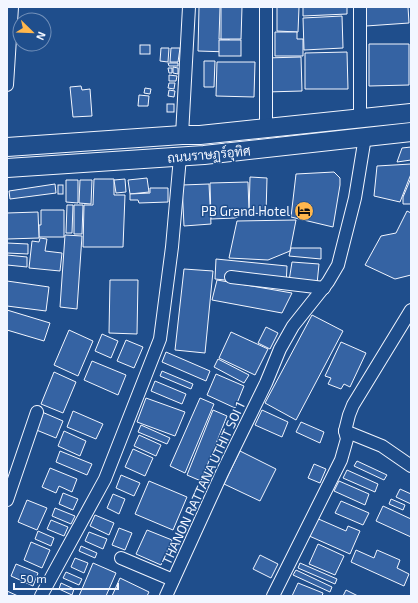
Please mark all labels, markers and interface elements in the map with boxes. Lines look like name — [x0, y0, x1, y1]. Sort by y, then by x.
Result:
north arrow — [12, 12, 52, 52]
text: N — [34, 30, 49, 42]
street label: ถนนราษฏร์อุทิศ — [166, 141, 252, 168]
hotel icon: PB Grand Hotel — [293, 200, 315, 222]
place label: PB Grand Hotel — [201, 203, 290, 219]
street label: THANON RATTANA UTHIT SOI 1 — [158, 399, 248, 567]
scale bar — [14, 565, 118, 591]
text: 50 m — [20, 571, 47, 585]

